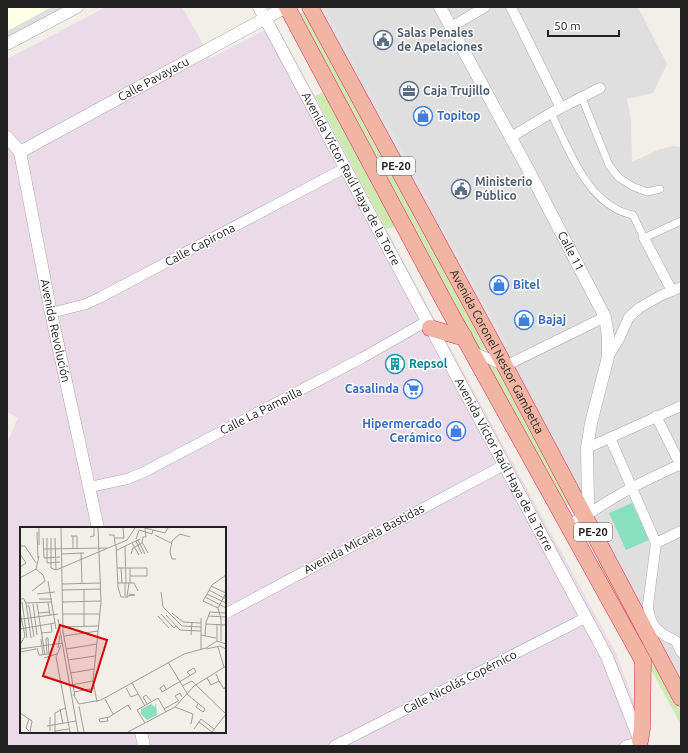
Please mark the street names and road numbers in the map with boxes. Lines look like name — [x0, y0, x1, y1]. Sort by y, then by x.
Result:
street label: Calle Pavayacu — [115, 54, 191, 103]
street label: Avenida Víctor Raúl Haya de la Torre — [300, 90, 403, 267]
road number: PE-20 — [377, 157, 415, 175]
street label: Calle Capirona — [163, 221, 237, 268]
street label: Calle 11 — [556, 229, 587, 273]
street label: Avenida Coronel Nestor Gambetta — [448, 267, 547, 436]
street label: Avenida Revolución — [39, 278, 73, 383]
street label: Avenida Víctor Raúl Haya de la Torre — [453, 376, 556, 553]
street label: Calle La Pampilla — [218, 384, 304, 437]
street label: Avenida Micaela Bastidas — [301, 501, 426, 576]
road number: PE-20 — [574, 523, 612, 541]
street label: Calle Nicolás Copérnico — [401, 647, 519, 716]

